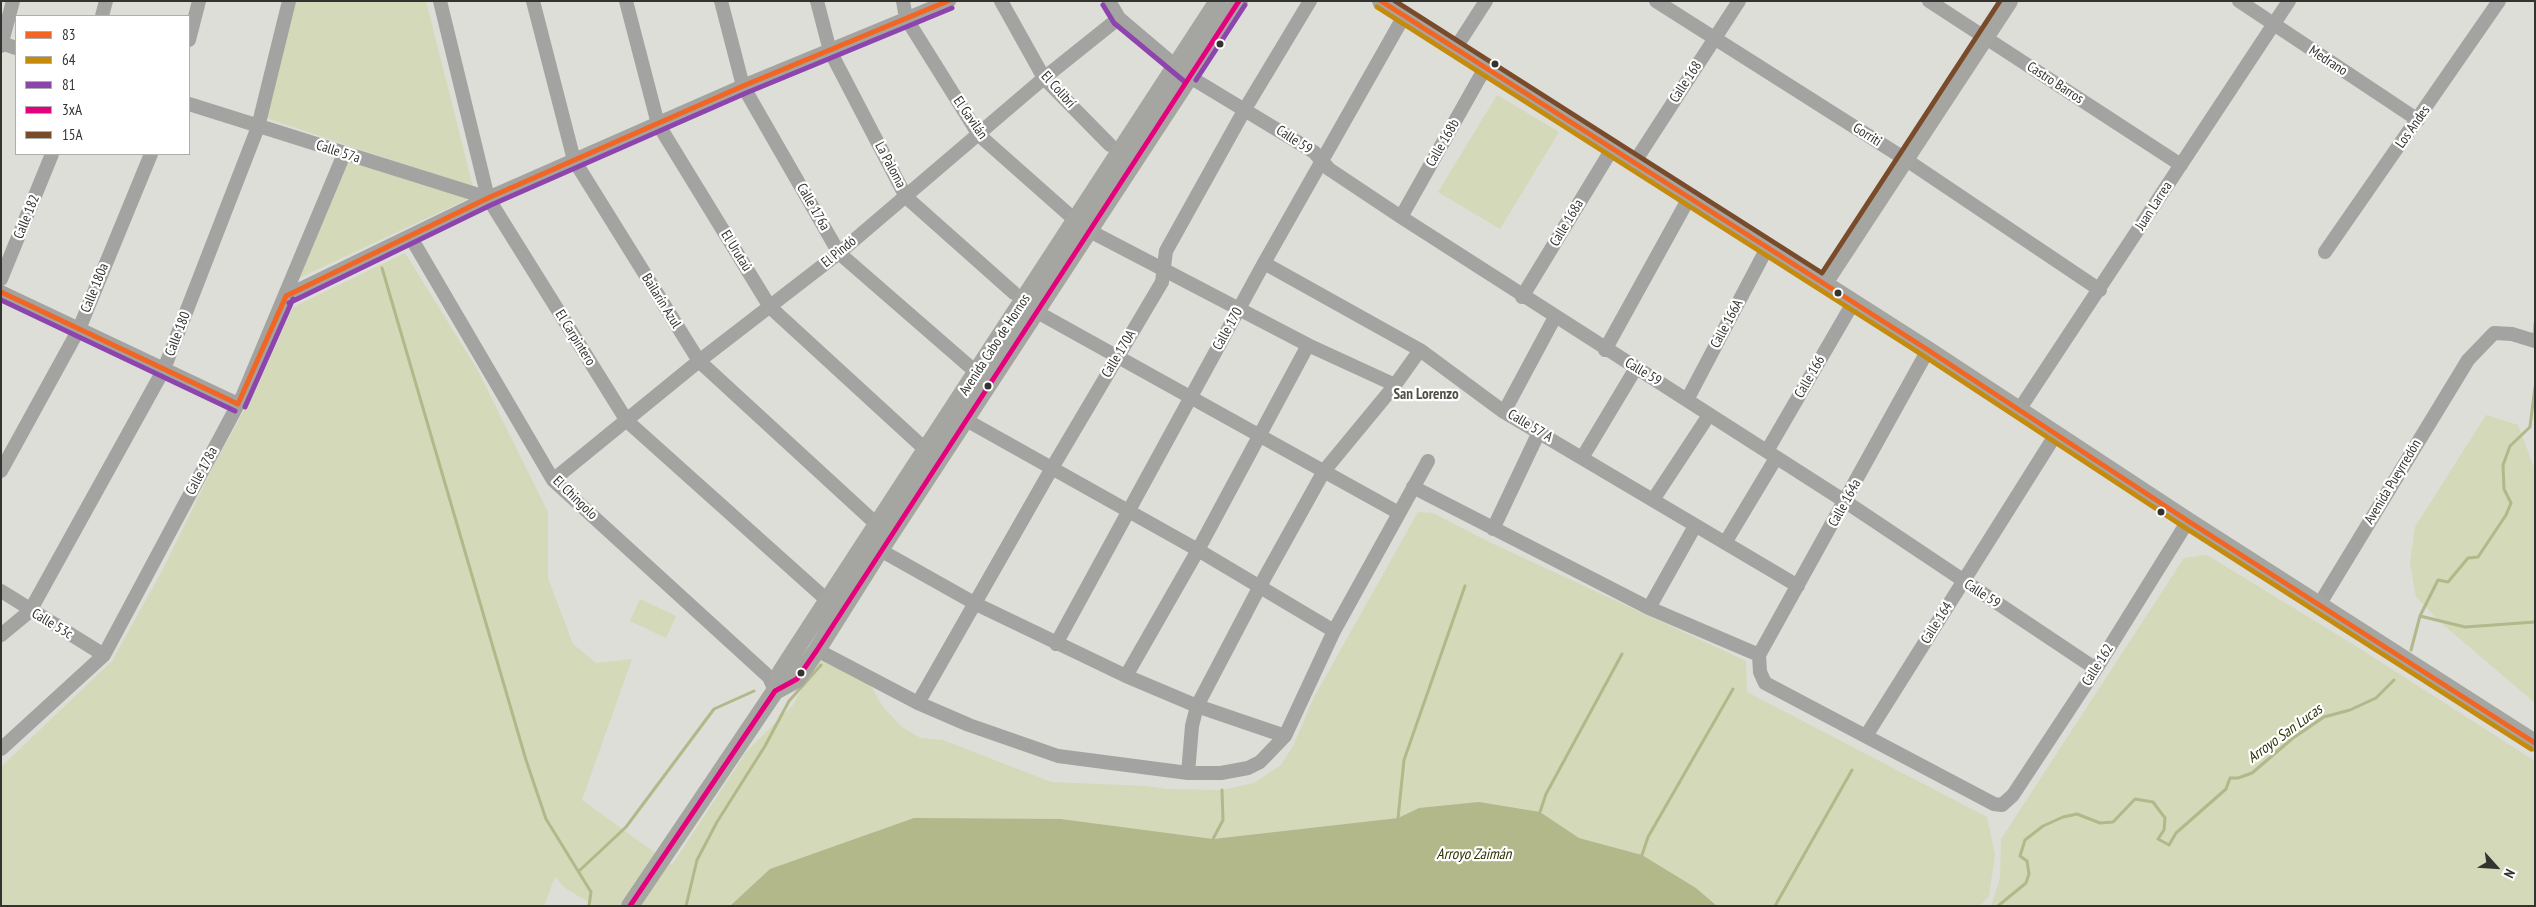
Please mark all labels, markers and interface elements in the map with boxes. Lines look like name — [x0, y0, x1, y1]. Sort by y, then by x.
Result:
legend — [15, 15, 190, 155]
text: 83 — [62, 25, 76, 44]
unlabelled marker — [1215, 39, 1225, 49]
street label: Medrano — [2306, 42, 2350, 80]
text: 64 — [62, 50, 76, 69]
street label: Calle 168 — [1666, 58, 1706, 106]
unlabelled marker — [1490, 59, 1500, 69]
street label: Castro Barros — [2024, 59, 2086, 107]
street label: El Colibrí — [1037, 68, 1079, 112]
text: 81 — [62, 75, 76, 94]
street label: El Gavilán — [949, 93, 991, 143]
text: 3xA — [62, 100, 82, 119]
street label: Los Andes — [2392, 102, 2434, 152]
street label: Calle 168b — [1423, 116, 1463, 170]
street label: Gorriti — [1850, 120, 1884, 150]
street label: Calle 59 — [1273, 122, 1315, 158]
text: 15A — [62, 125, 83, 144]
street label: Calle 57a — [314, 137, 362, 167]
street label: La Paloma — [871, 139, 909, 191]
street label: Juan Larrea — [2132, 179, 2176, 233]
street label: Calle 176a — [793, 180, 833, 234]
street label: Calle 182 — [11, 193, 43, 241]
street label: Calle 168a — [1547, 197, 1587, 249]
street label: El Urutaú — [717, 227, 755, 275]
street label: El Pindó — [818, 233, 860, 271]
street label: Calle 180a — [78, 261, 112, 315]
street label: Bailarín Azul — [638, 271, 684, 331]
unlabelled marker — [1833, 288, 1843, 298]
street label: Avenida Cabo de Hornos — [956, 291, 1034, 399]
street label: Calle 166A — [1707, 297, 1747, 351]
street label: Calle 170 — [1210, 305, 1246, 353]
street label: El Carpintero — [551, 307, 599, 369]
street label: Calle 180 — [162, 310, 194, 358]
street label: Calle 170A — [1098, 327, 1140, 381]
street label: Calle 166 — [1791, 353, 1829, 401]
street label: Calle 59 — [1622, 355, 1664, 389]
unlabelled marker — [983, 381, 993, 391]
district label: San Lorenzo — [1393, 386, 1459, 404]
street label: Calle 57 A — [1505, 406, 1555, 446]
street label: Avenida Pueyrredón — [2361, 437, 2425, 527]
street label: Calle 178a — [182, 444, 222, 498]
street label: El Chingolo — [549, 473, 601, 523]
street label: Calle 164a — [1825, 476, 1865, 530]
unlabelled marker — [2156, 507, 2166, 517]
street label: Calle 59 — [1961, 576, 2003, 612]
street label: Calle 164 — [1918, 599, 1956, 647]
street label: Calle 53c — [29, 605, 75, 643]
street label: Calle 162 — [2079, 641, 2117, 689]
unlabelled marker — [796, 668, 806, 678]
water label: Arroyo San Lucas — [2244, 701, 2326, 767]
north arrow — [2471, 842, 2521, 892]
water label: Arroyo Zaimán — [1437, 846, 1511, 864]
text: N — [2500, 866, 2519, 881]

